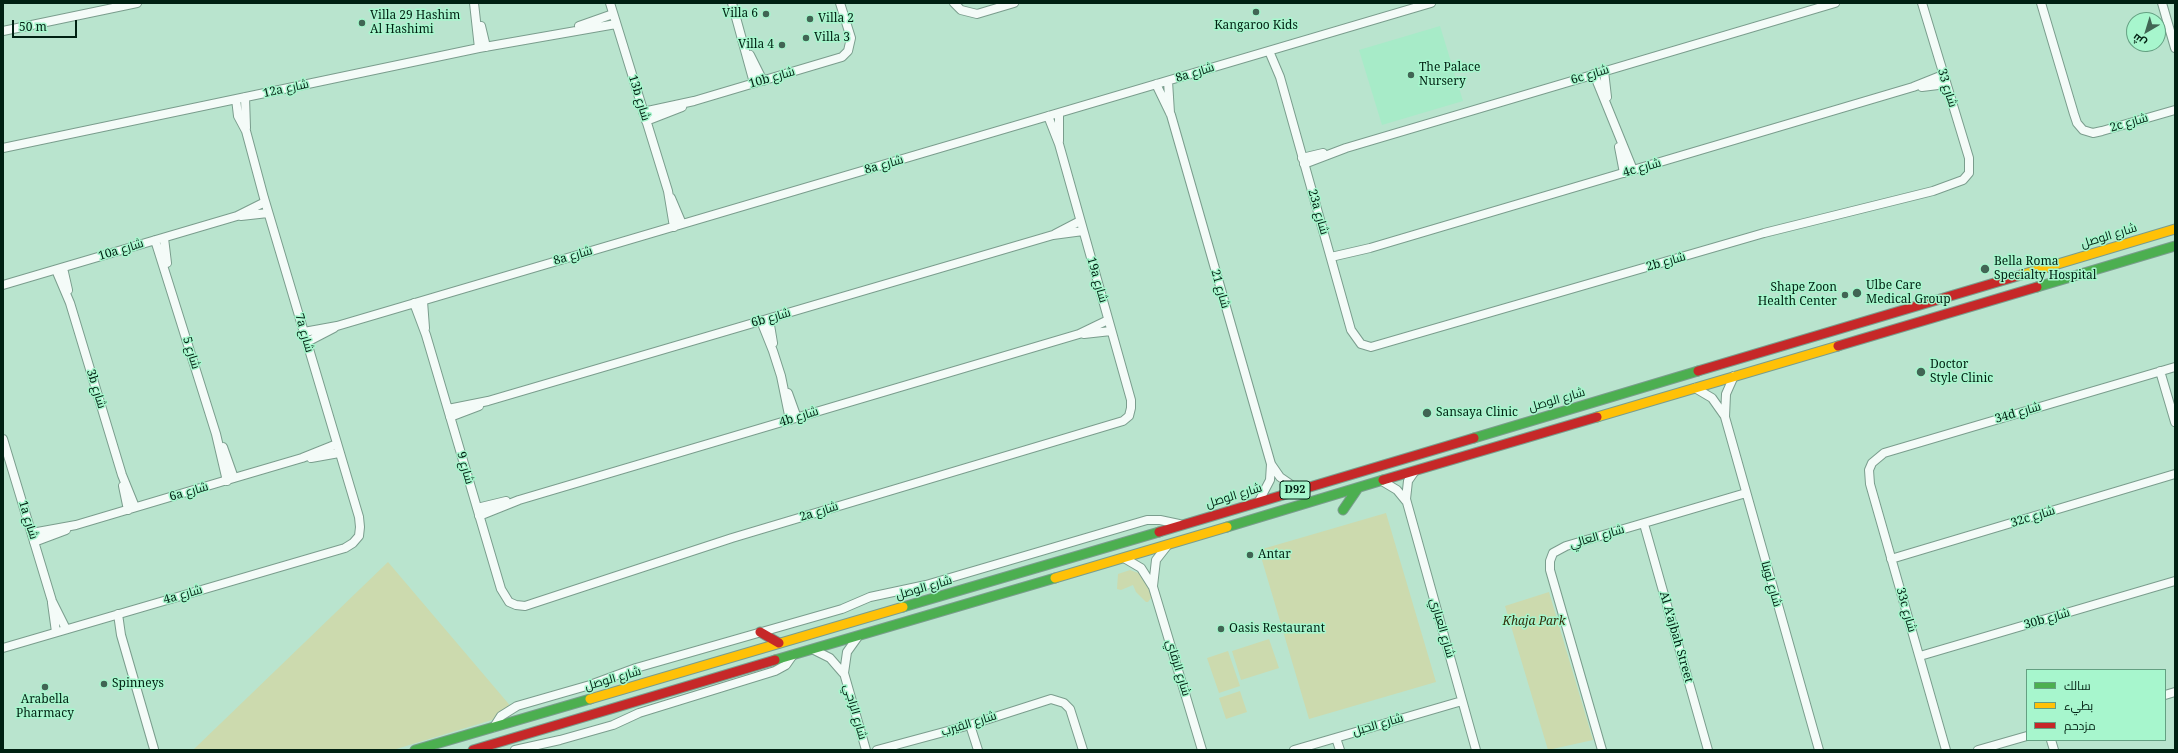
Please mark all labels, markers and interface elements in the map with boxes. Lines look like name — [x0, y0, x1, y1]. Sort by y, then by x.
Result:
place label: Villa 6 — [722, 7, 758, 21]
marker: Kangaroo Kids — [1251, 7, 1261, 17]
place label: Villa 29 Hashim Al Hashimi — [370, 9, 460, 37]
marker: Villa 6 — [761, 9, 771, 19]
scale bar — [14, 12, 79, 38]
place label: Villa 2 — [818, 12, 854, 26]
north arrow — [2126, 12, 2166, 52]
marker: Villa 2 — [805, 14, 815, 24]
text: 50 m — [19, 18, 47, 35]
marker: Villa 29 Hashim Al Hashimi — [357, 18, 367, 28]
place label: Kangaroo Kids — [1214, 19, 1298, 33]
place label: Villa 3 — [814, 31, 850, 45]
text: ش — [2129, 31, 2149, 51]
marker: Villa 3 — [801, 33, 811, 43]
place label: Villa 4 — [738, 38, 774, 52]
marker: Villa 4 — [777, 40, 787, 50]
street label: 8a شارع — [1174, 60, 1216, 86]
place label: The Palace Nursery — [1419, 61, 1480, 89]
street label: 6c شارع — [1569, 62, 1611, 88]
street label: 10b شارع — [747, 65, 797, 91]
street label: شارع 33 — [1934, 67, 1960, 109]
marker: The Palace Nursery — [1406, 70, 1416, 80]
street label: 13b شارع — [625, 73, 653, 123]
street label: 12a شارع — [262, 77, 310, 101]
street label: 2c شارع — [2108, 111, 2150, 135]
street label: 8a شارع — [863, 153, 905, 177]
street label: 4c شارع — [1621, 156, 1663, 180]
street label: 23a شارع — [1305, 188, 1331, 236]
street label: شارع الوصل — [2079, 221, 2139, 251]
street label: 10a شارع — [97, 236, 145, 264]
street label: 8a شارع — [552, 244, 594, 268]
street label: 2b شارع — [1645, 250, 1687, 274]
place label: Bella Roma Specialty Hospital — [1994, 255, 2096, 283]
street label: 19a شارع — [1084, 256, 1110, 304]
marker: Bella Roma Specialty Hospital — [1979, 263, 1991, 275]
street label: شارع 21 — [1208, 268, 1232, 310]
place label: Ulbe Care Medical Group — [1866, 279, 1951, 307]
place label: Shape Zoon Health Center — [1758, 281, 1837, 309]
marker: Ulbe Care Medical Group — [1851, 287, 1863, 299]
marker: Shape Zoon Health Center — [1840, 290, 1850, 300]
street label: 6b شارع — [750, 306, 792, 330]
street label: 7a شارع — [292, 312, 316, 354]
street label: شارع 5 — [179, 335, 203, 371]
place label: Doctor Style Clinic — [1930, 358, 1993, 386]
marker: Doctor Style Clinic — [1915, 366, 1927, 378]
street label: 3b شارع — [83, 368, 109, 410]
street label: شارع الوصل — [1527, 385, 1587, 415]
street label: 34d شارع — [1993, 400, 2043, 426]
street label: 4b شارع — [778, 404, 820, 430]
place label: Sansaya Clinic — [1436, 406, 1518, 420]
marker: Sansaya Clinic — [1421, 407, 1433, 419]
street label: شارع 9 — [454, 450, 476, 486]
street label: 6a شارع — [168, 480, 210, 504]
street label: شارع الوصل — [1204, 481, 1264, 511]
road number: D92 — [1280, 481, 1310, 499]
street label: 1a شارع — [15, 499, 41, 541]
street label: 2a شارع — [798, 499, 840, 525]
street label: 32c شارع — [2009, 503, 2057, 531]
street label: شارع العالي — [1568, 522, 1626, 552]
place label: Antar — [1258, 548, 1291, 562]
marker: Antar — [1245, 550, 1255, 560]
street label: شارع لوينا — [1758, 559, 1784, 609]
street label: شارع الوصل — [894, 573, 954, 603]
street label: 4a شارع — [162, 583, 204, 607]
street label: 33c شارع — [1893, 586, 1919, 634]
street label: Al A’ajbah Street — [1656, 590, 1696, 684]
street label: شارع العباري — [1427, 596, 1457, 660]
street label: 30b شارع — [2022, 606, 2072, 632]
park label: Khaja Park — [1503, 615, 1565, 629]
place label: Oasis Restaurant — [1229, 622, 1325, 636]
marker: Oasis Restaurant — [1216, 624, 1226, 634]
street label: شارع الرقاي — [1163, 638, 1193, 698]
street label: شارع الوصل — [583, 664, 643, 694]
legend — [2026, 669, 2166, 741]
place label: Spinneys — [112, 677, 164, 691]
text: سالك — [2064, 677, 2091, 694]
marker: Spinneys — [99, 679, 109, 689]
marker: Arabella Pharmacy — [40, 682, 50, 692]
street label: شارع الراجي — [840, 683, 870, 741]
place label: Arabella Pharmacy — [16, 693, 74, 721]
text: بطيء — [2064, 697, 2093, 714]
street label: شارع القيرب — [940, 709, 998, 739]
street label: شارع الحبل — [1351, 711, 1405, 739]
text: مزدحم — [2064, 717, 2096, 734]

